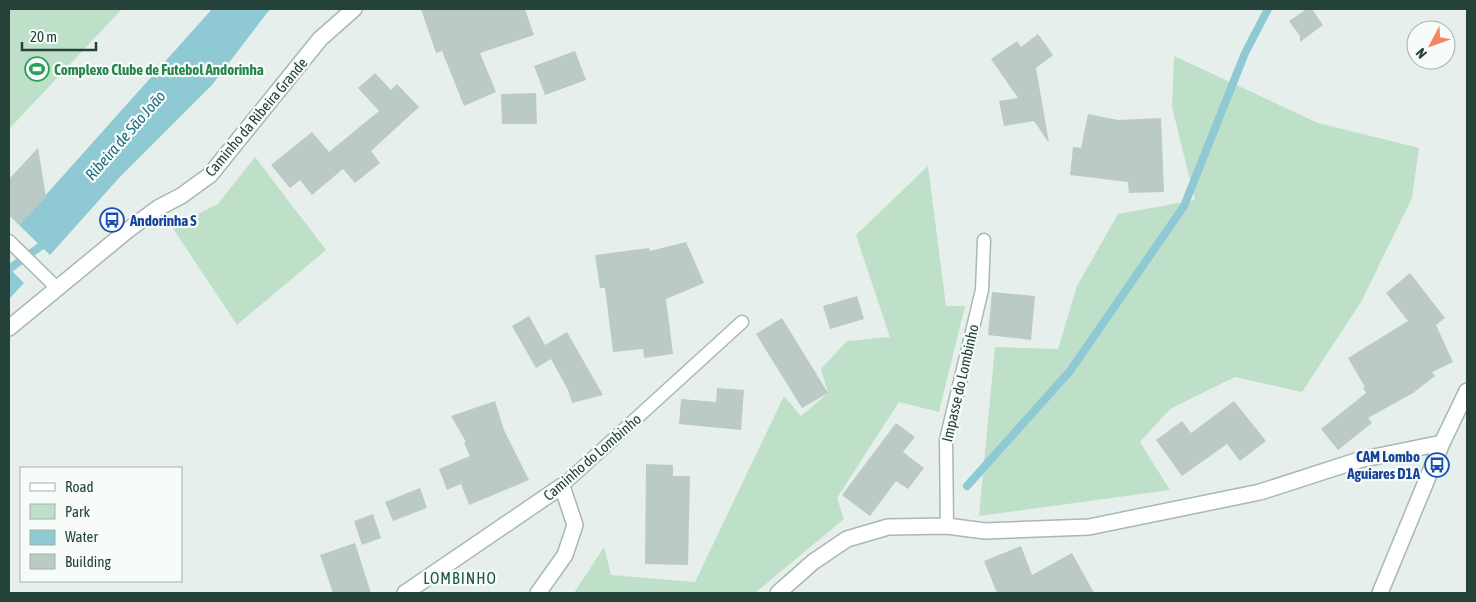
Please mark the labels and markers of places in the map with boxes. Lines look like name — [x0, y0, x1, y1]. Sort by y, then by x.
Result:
sports icon: Complexo Clube de Futebol Andorinha — [24, 56, 50, 82]
place label: Complexo Clube de Futebol Andorinha — [54, 61, 264, 78]
bus stop icon: Andorinha S — [99, 207, 125, 233]
place label: Andorinha S — [129, 212, 197, 229]
place label: CAM Lombo Aguiares D1A — [1346, 448, 1421, 482]
bus stop icon: CAM Lombo Aguiares D1A — [1424, 452, 1450, 478]

